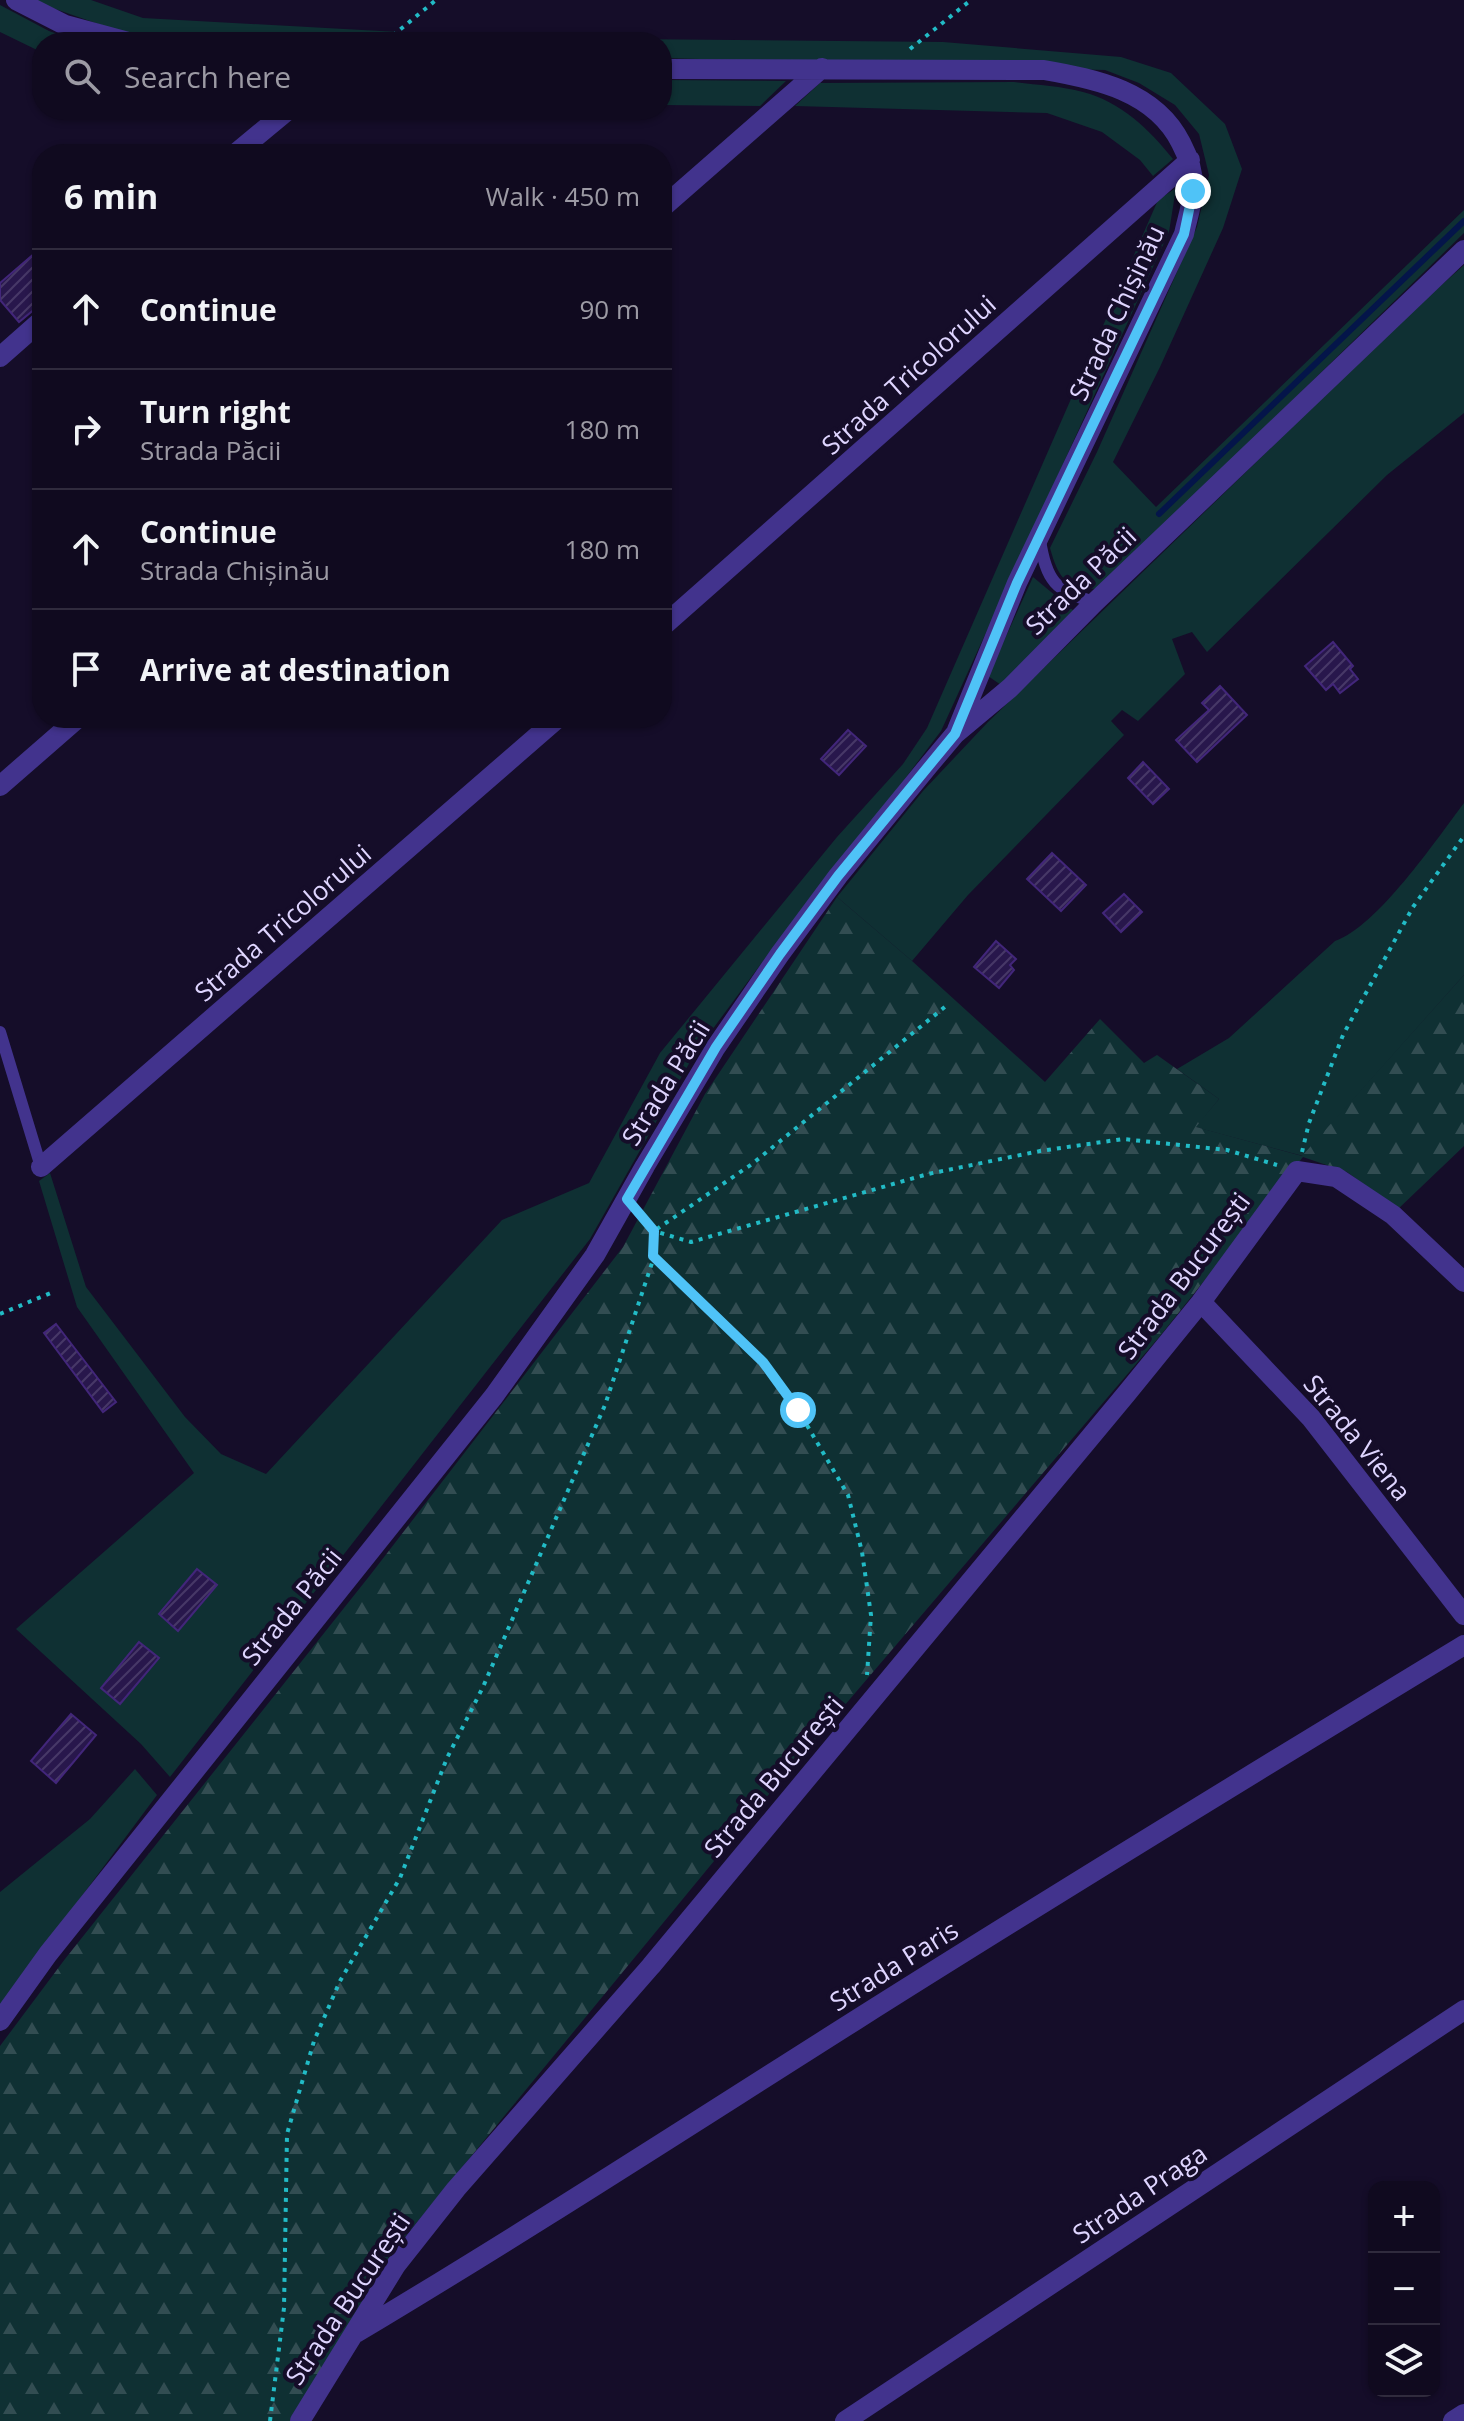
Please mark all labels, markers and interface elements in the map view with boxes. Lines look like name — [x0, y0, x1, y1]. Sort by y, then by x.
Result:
search box — [32, 32, 672, 120]
icon: search — [60, 54, 104, 98]
text: Search here — [124, 56, 291, 97]
text: 6 min — [64, 173, 158, 219]
route end — [1175, 173, 1211, 209]
text: Walk · 450 m — [486, 178, 640, 214]
street label: Strada Chișinău — [1060, 219, 1173, 406]
street label: Strada Tricolorului — [813, 286, 1003, 462]
icon: ahead — [64, 287, 108, 331]
text: Continue — [140, 289, 277, 330]
text: 90 m — [579, 291, 640, 327]
text: Turn right — [140, 391, 291, 432]
icon: right — [64, 407, 108, 451]
text: 180 m — [565, 411, 640, 447]
text: Strada Păcii — [140, 432, 281, 468]
text: Continue — [140, 511, 277, 552]
street label: Strada Păcii — [1017, 518, 1144, 642]
icon: ahead — [64, 527, 108, 571]
text: 180 m — [565, 531, 640, 567]
text: Strada Chișinău — [140, 552, 330, 588]
icon: arrive — [64, 647, 108, 691]
text: Arrive at destination — [140, 649, 451, 690]
street label: Strada Tricolorului — [186, 835, 378, 1009]
street label: Strada Păcii — [612, 1013, 718, 1152]
street label: Strada București — [1109, 1185, 1258, 1366]
street label: Strada Viena — [1296, 1367, 1420, 1508]
route start — [780, 1392, 816, 1428]
street label: Strada Păcii — [233, 1540, 350, 1673]
street label: Strada București — [695, 1688, 851, 1865]
street label: Strada Paris — [822, 1911, 965, 2019]
street label: Strada Praga — [1065, 2135, 1214, 2251]
map controls — [1368, 2181, 1440, 2397]
button: + — [1368, 2181, 1440, 2253]
street label: Strada București — [276, 2205, 418, 2392]
button: − — [1368, 2253, 1440, 2325]
button: layers — [1368, 2325, 1440, 2397]

